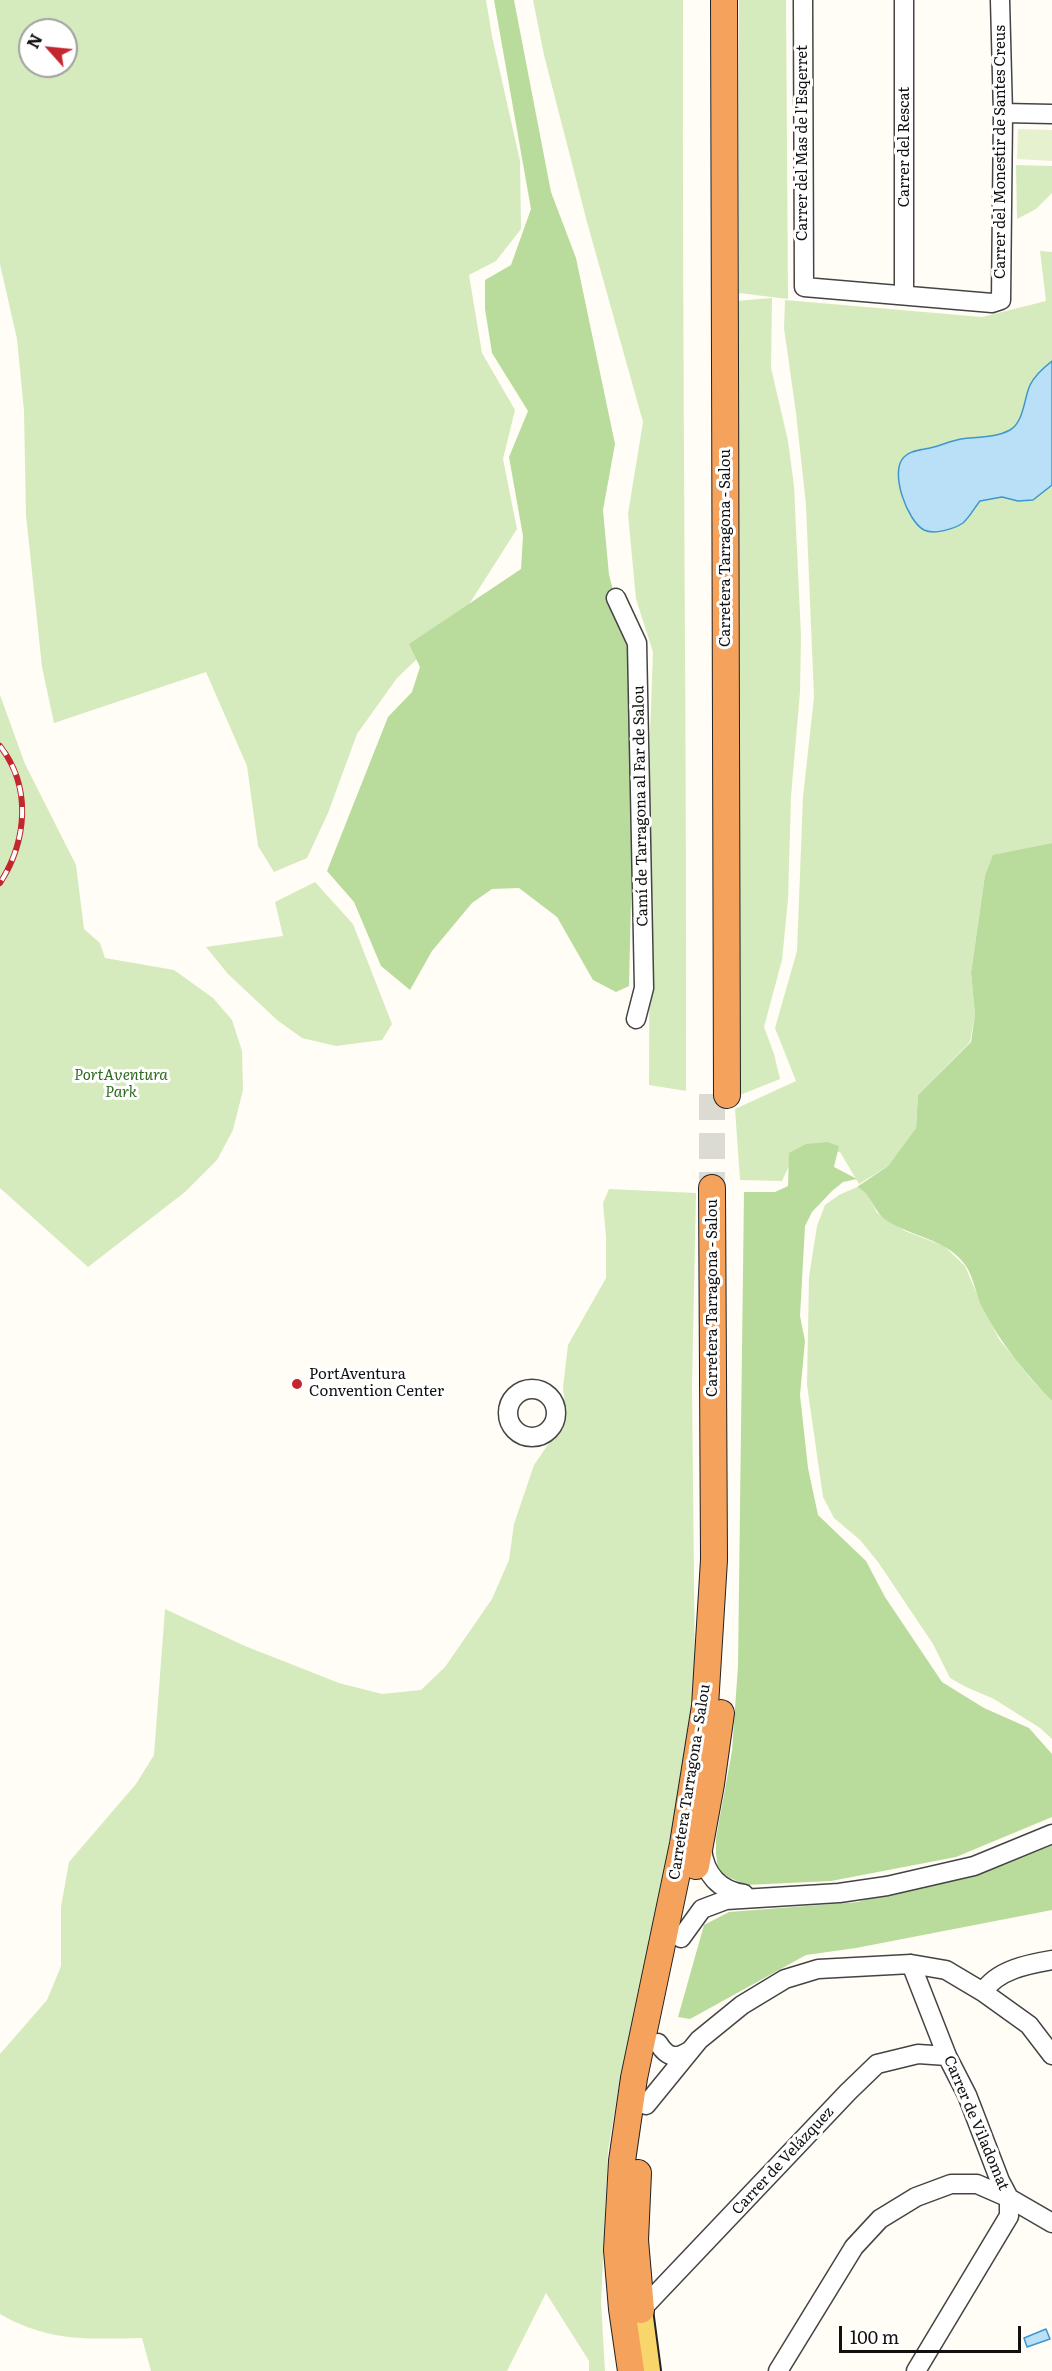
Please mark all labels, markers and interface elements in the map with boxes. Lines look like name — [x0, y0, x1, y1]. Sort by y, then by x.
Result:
north arrow — [18, 18, 78, 78]
street label: Carrer del Monestir de Santes Creus — [992, 25, 1010, 279]
text: N — [20, 29, 47, 52]
street label: Carrer del Mas de l'Esqerret — [794, 45, 812, 241]
street label: Carrer del Rescat — [896, 87, 914, 207]
street label: Carretera Tarragona - Salou — [717, 449, 735, 647]
street label: Camí de Tarragona al Far de Salou — [630, 685, 652, 927]
park label: PortAventura Park — [74, 1067, 168, 1102]
street label: Carretera Tarragona - Salou — [704, 1199, 722, 1397]
place label: PortAventura Convention Center — [309, 1366, 444, 1401]
marker: PortAventura Convention Center — [290, 1377, 304, 1391]
street label: Carretera Tarragona - Salou — [666, 1683, 714, 1881]
street label: Carrer de Viladomat — [939, 2053, 1013, 2193]
street label: Carrer de Velázquez — [728, 2103, 838, 2219]
scale bar — [842, 2314, 1024, 2352]
text: 100 m — [850, 2323, 899, 2350]

